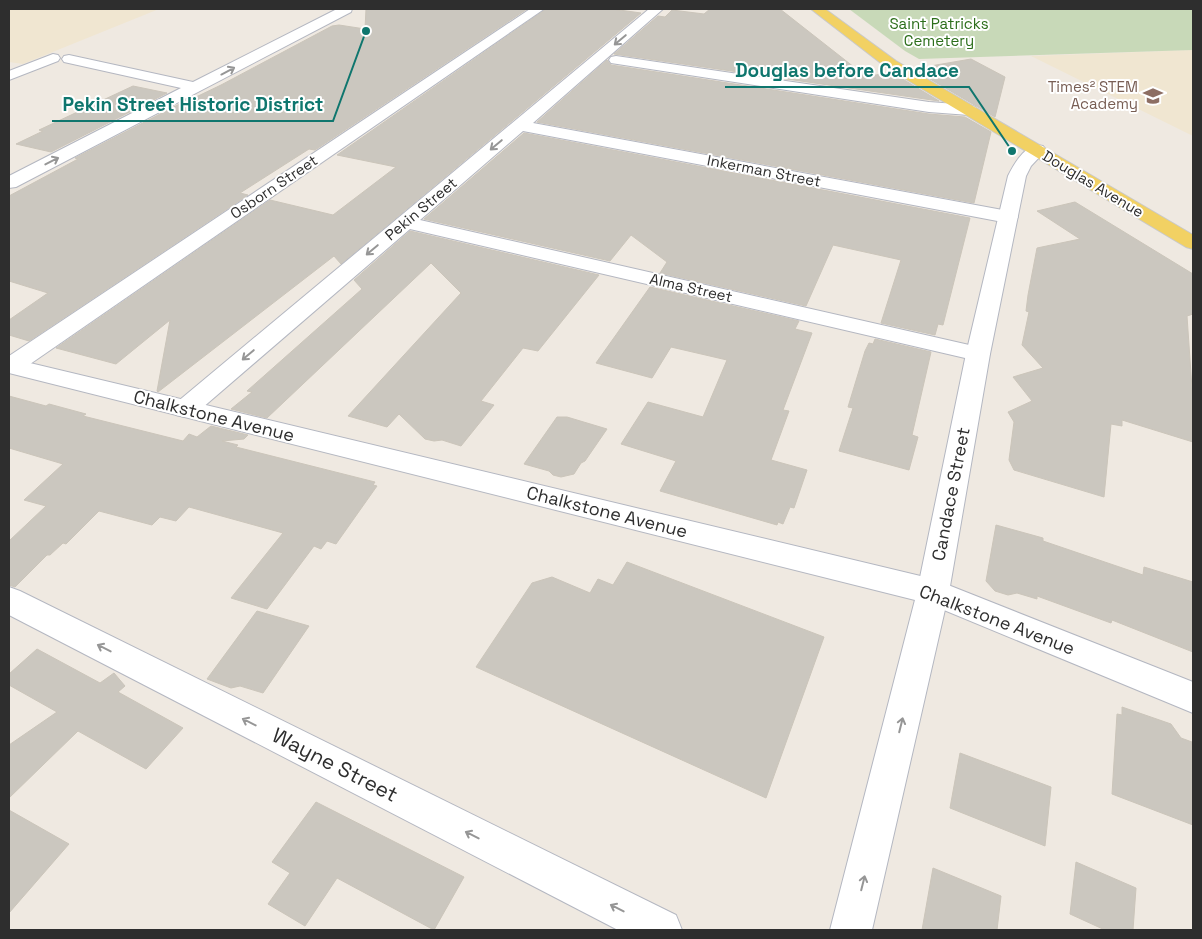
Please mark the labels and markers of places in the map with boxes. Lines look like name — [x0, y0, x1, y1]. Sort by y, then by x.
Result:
callout: Douglas before Candace — [725, 53, 969, 87]
place label: Times² STEM Academy — [1048, 77, 1138, 113]
school or university icon: Times² STEM Academy — [1142, 85, 1164, 107]
callout: Pekin Street Historic District — [52, 87, 333, 121]

